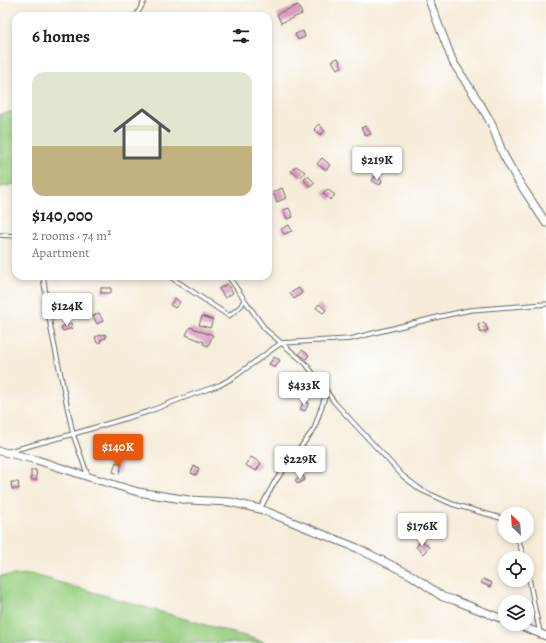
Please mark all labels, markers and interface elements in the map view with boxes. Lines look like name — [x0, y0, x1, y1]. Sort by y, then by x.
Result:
text: 6 homes — [32, 25, 90, 48]
icon: filters — [230, 25, 252, 47]
icon: home — [106, 98, 178, 170]
pin: $219K — [349, 147, 405, 181]
text: $219K — [361, 151, 393, 168]
text: $140,000 — [32, 204, 93, 227]
text: 2 rooms · 74 m² — [32, 227, 111, 244]
text: Apartment — [32, 244, 90, 261]
pin: $124K — [39, 293, 95, 327]
text: $124K — [51, 297, 83, 314]
pin: $433K — [276, 372, 332, 406]
text: $433K — [288, 376, 320, 393]
pin: $140K — [90, 434, 146, 468]
text: $140K — [102, 438, 134, 455]
pin: $229K — [272, 446, 328, 480]
text: $229K — [283, 450, 317, 467]
north arrow — [498, 507, 534, 543]
map controls — [498, 507, 534, 631]
pin: $176K — [394, 513, 450, 547]
text: $176K — [407, 517, 437, 534]
button: locate — [498, 551, 534, 587]
button: layers — [498, 595, 534, 631]

